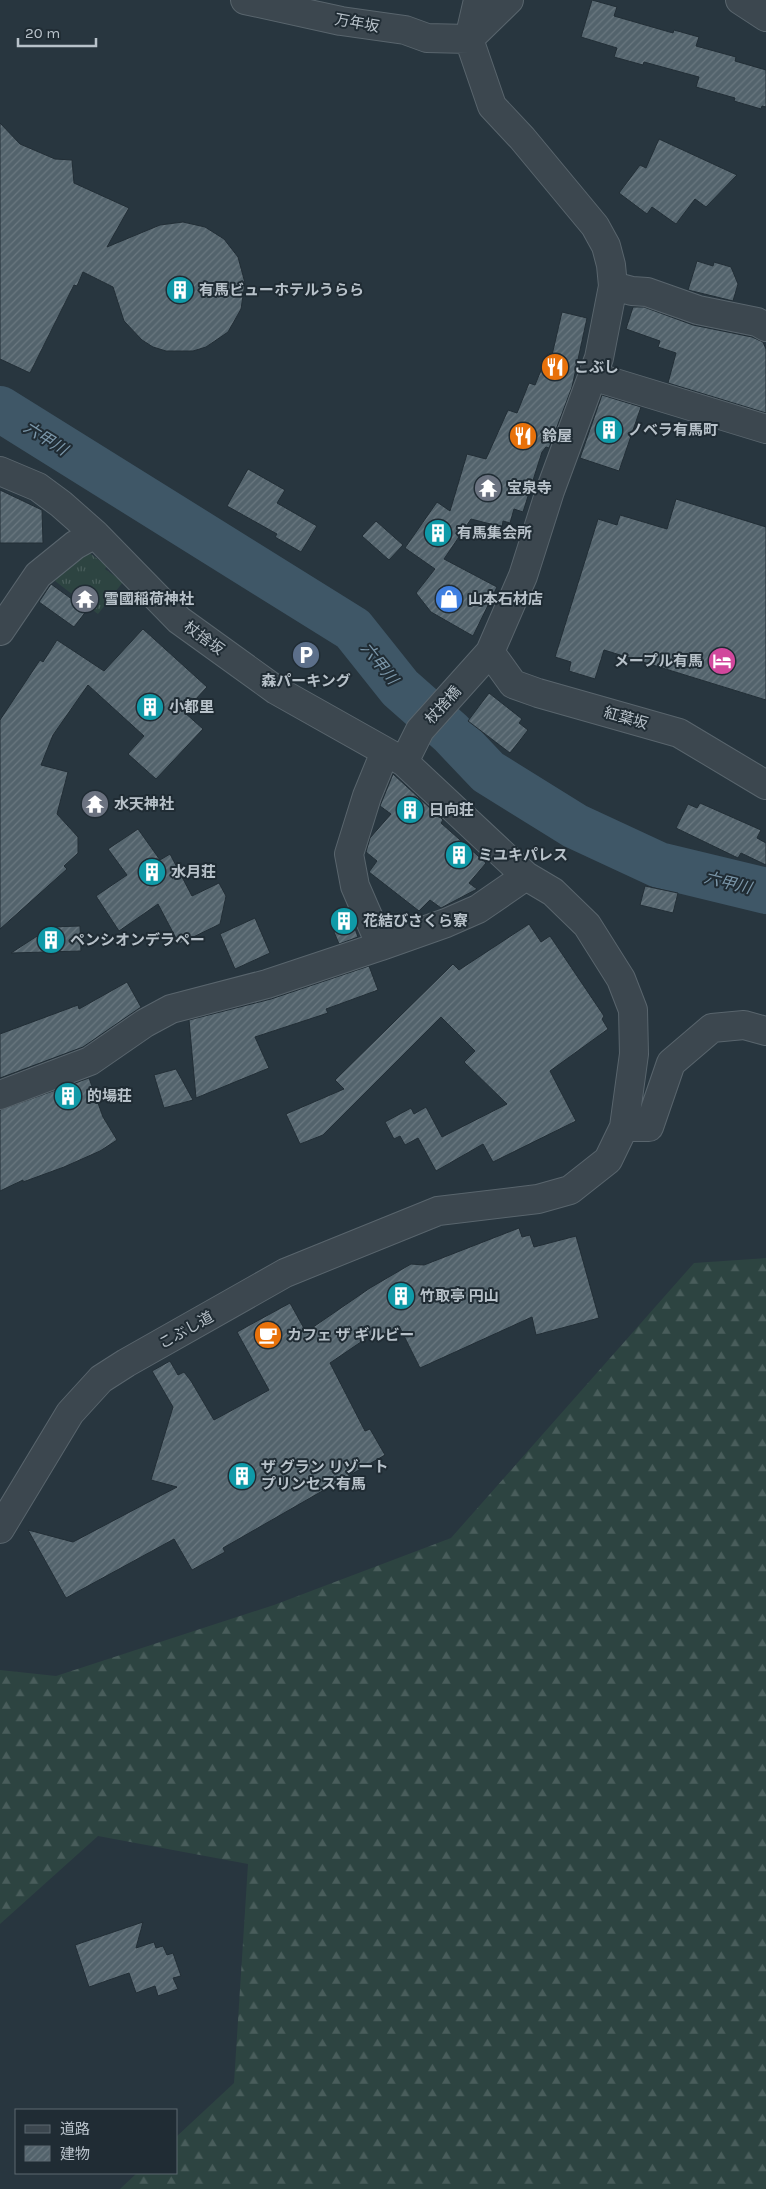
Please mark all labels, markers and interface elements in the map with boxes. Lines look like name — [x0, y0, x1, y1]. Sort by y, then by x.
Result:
street label: 万年坂 — [333, 10, 381, 36]
scale bar — [18, 15, 95, 47]
text: 20 m — [25, 24, 60, 42]
building icon: 有馬ビューホテルうらら — [165, 275, 195, 305]
place label: 有馬ビューホテルうらら — [199, 281, 364, 299]
restaurant icon: こぶし — [540, 352, 570, 382]
place label: こぶし — [574, 358, 619, 376]
building icon: ノベラ有馬町 — [594, 415, 624, 445]
water label: 六甲川 — [20, 418, 73, 460]
restaurant icon: 鈴屋 — [508, 421, 538, 451]
place label: ノベラ有馬町 — [628, 421, 718, 439]
place label: 鈴屋 — [542, 427, 572, 445]
temple icon: 宝泉寺 — [473, 473, 503, 503]
place label: 宝泉寺 — [507, 479, 552, 497]
building icon: 有馬集会所 — [423, 518, 453, 548]
place label: 有馬集会所 — [457, 524, 532, 542]
temple icon: 雪國稲荷神社 — [70, 584, 100, 614]
shop icon: 山本石材店 — [434, 584, 464, 614]
place label: 雪國稲荷神社 — [104, 590, 194, 608]
place label: 山本石材店 — [468, 590, 543, 608]
street label: 杖捨坂 — [181, 617, 227, 659]
water label: 六甲川 — [357, 639, 403, 689]
parking icon: 森パーキング — [291, 640, 321, 670]
hotel icon: メープル有馬 — [707, 646, 737, 676]
place label: メープル有馬 — [614, 652, 703, 670]
place label: 森パーキング — [261, 672, 351, 690]
street label: 杖捨橋 — [421, 682, 465, 728]
building icon: 小都里 — [135, 692, 165, 722]
place label: 小都里 — [169, 698, 214, 716]
street label: 紅葉坂 — [602, 703, 650, 733]
temple icon: 水天神社 — [80, 789, 110, 819]
place label: 水天神社 — [114, 795, 174, 813]
building icon: 日向荘 — [395, 795, 425, 825]
place label: 日向荘 — [429, 801, 474, 819]
building icon: ミユキパレス — [444, 840, 474, 870]
place label: ミユキパレス — [478, 846, 568, 864]
building icon: 水月荘 — [137, 857, 167, 887]
place label: 水月荘 — [171, 863, 216, 881]
water label: 六甲川 — [702, 867, 755, 898]
building icon: 花結びさくら寮 — [329, 906, 359, 936]
place label: 花結びさくら寮 — [363, 912, 468, 930]
building icon: ペンシオンデラペー — [36, 925, 66, 955]
place label: ペンシオンデラペー — [70, 931, 205, 949]
building icon: 的場荘 — [53, 1081, 83, 1111]
place label: 的場荘 — [87, 1087, 132, 1105]
building icon: 竹取亭 円山 — [386, 1281, 416, 1311]
place label: 竹取亭 円山 — [420, 1287, 499, 1305]
street label: こぶし道 — [155, 1308, 217, 1352]
cafe icon: カフェ ザ ギルビー — [253, 1320, 283, 1350]
place label: カフェ ザ ギルビー — [287, 1326, 415, 1344]
place label: ザ グラン リゾート プリンセス有馬 — [261, 1458, 389, 1493]
building icon: ザ グラン リゾート プリンセス有馬 — [227, 1461, 257, 1491]
legend — [15, 2109, 178, 2174]
text: 道路 — [60, 2120, 90, 2138]
text: 建物 — [60, 2145, 90, 2163]

